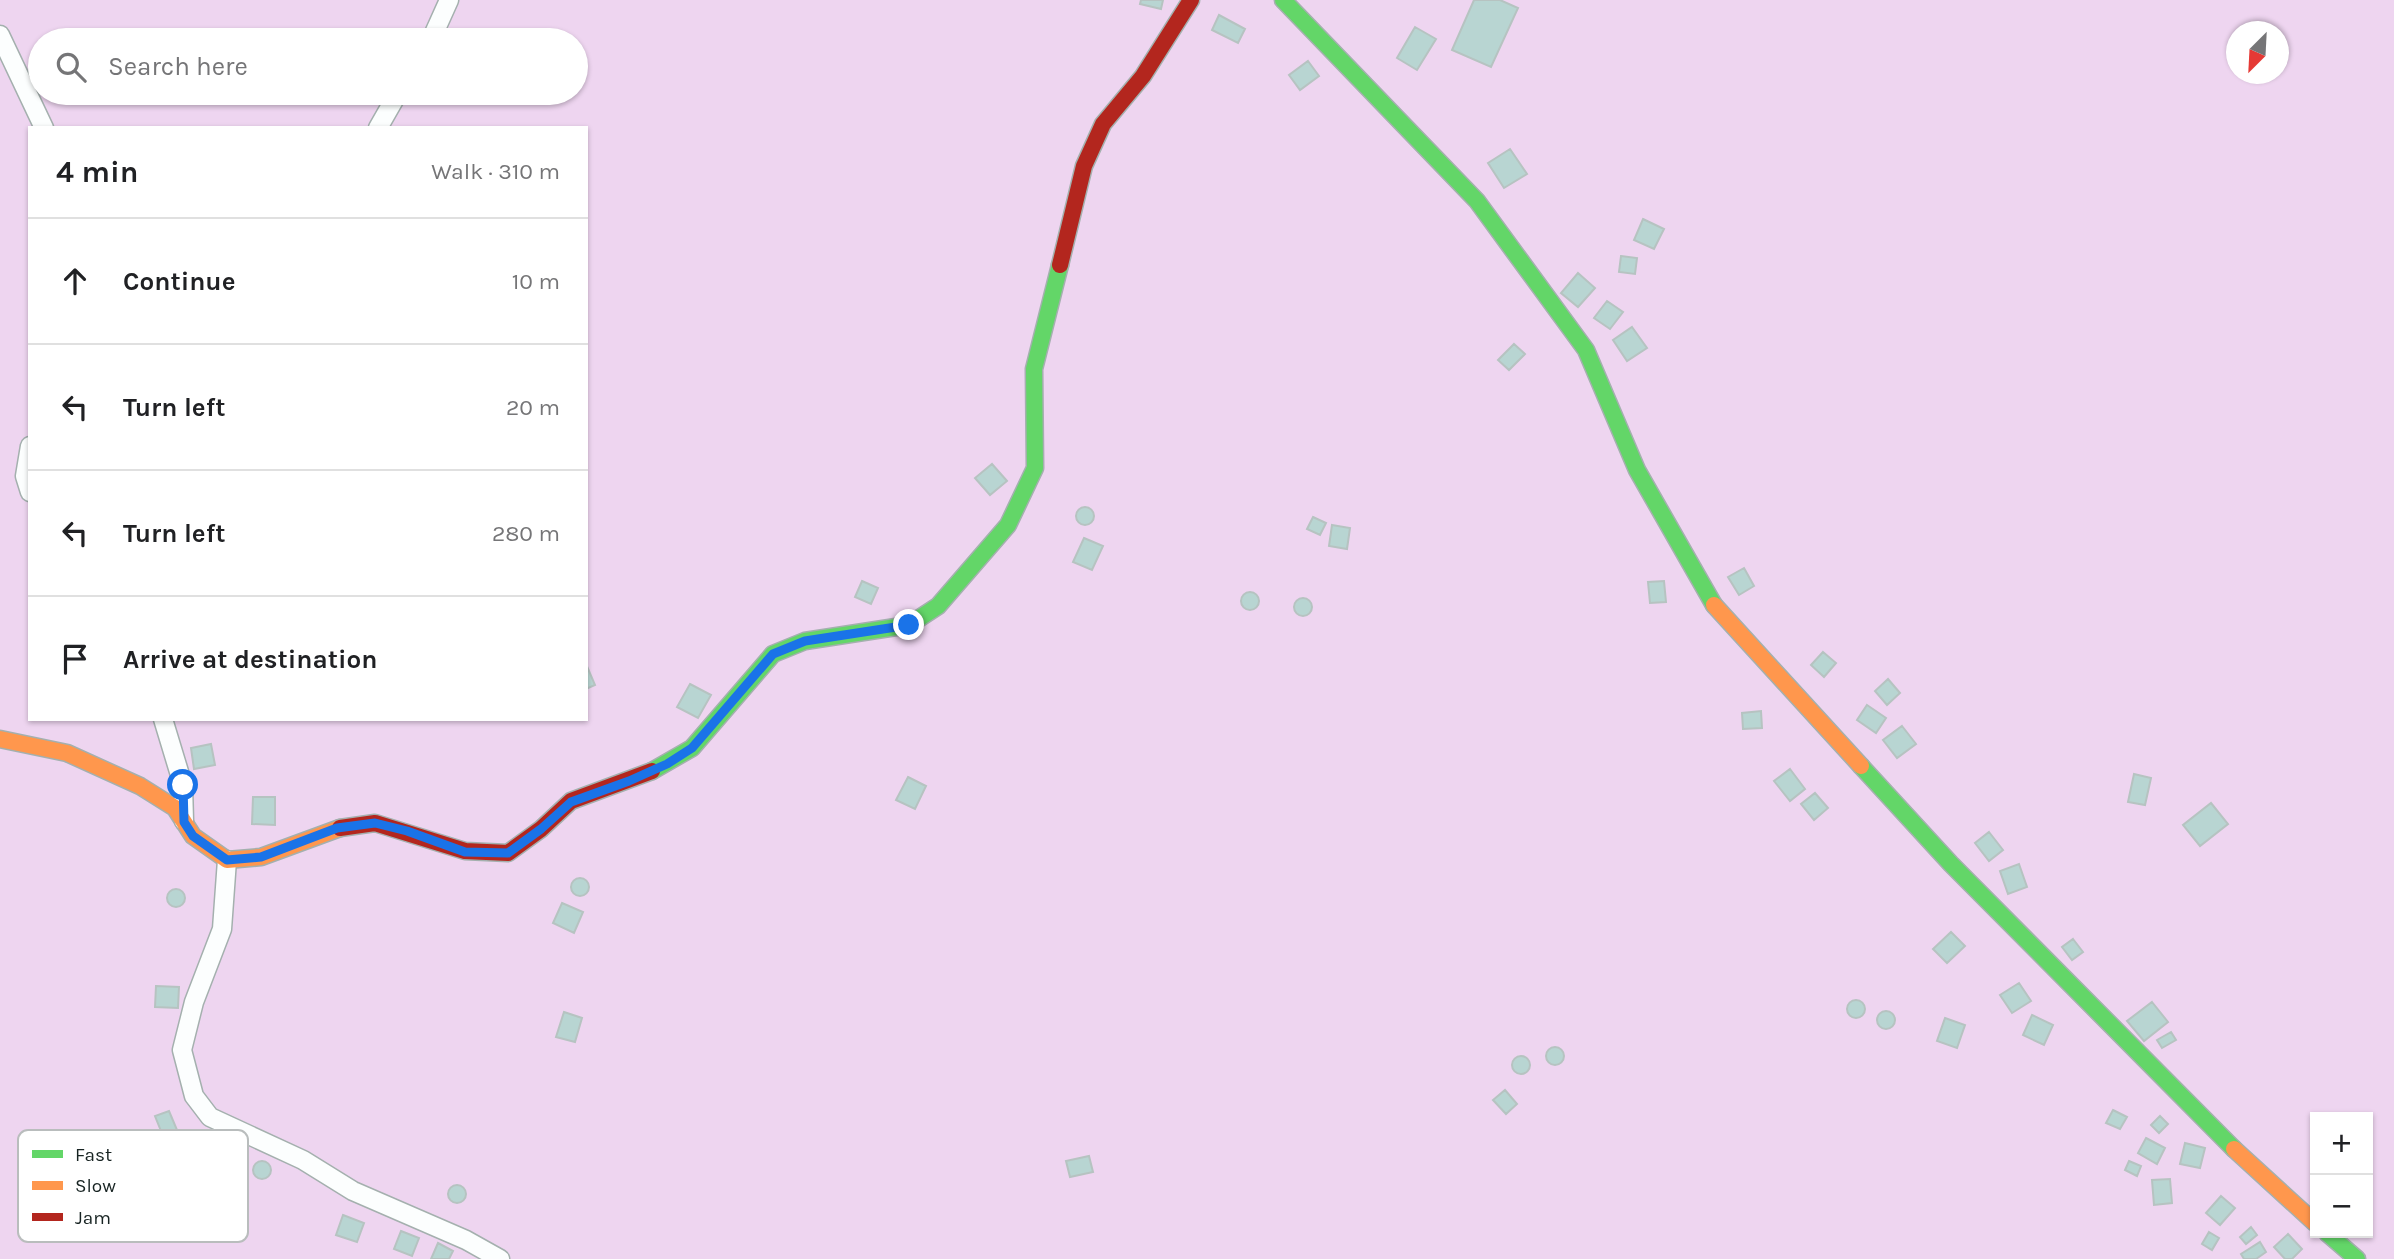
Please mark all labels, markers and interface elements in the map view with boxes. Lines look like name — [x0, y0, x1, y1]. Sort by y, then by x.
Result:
north arrow — [2226, 21, 2289, 84]
search box — [28, 28, 588, 105]
icon: search — [52, 48, 90, 86]
text: Search here — [108, 51, 248, 82]
text: 4 min — [56, 154, 138, 190]
text: Walk · 310 m — [431, 158, 560, 185]
icon: ahead — [56, 262, 94, 300]
text: Continue — [123, 266, 235, 297]
text: 10 m — [512, 268, 560, 295]
icon: left — [56, 388, 94, 426]
text: Turn left — [123, 392, 225, 423]
text: 20 m — [506, 394, 560, 421]
icon: left — [56, 514, 94, 552]
text: Turn left — [123, 518, 225, 549]
text: 280 m — [492, 520, 560, 547]
route end — [893, 609, 924, 640]
icon: arrive — [56, 640, 94, 678]
text: Arrive at destination — [123, 644, 377, 675]
route start — [167, 769, 198, 800]
map controls — [2310, 1112, 2373, 1238]
button: + — [2310, 1112, 2373, 1175]
legend — [18, 1130, 248, 1242]
text: Fast — [75, 1144, 112, 1166]
text: Slow — [75, 1175, 116, 1197]
button: − — [2310, 1175, 2373, 1238]
text: Jam — [75, 1207, 111, 1229]

